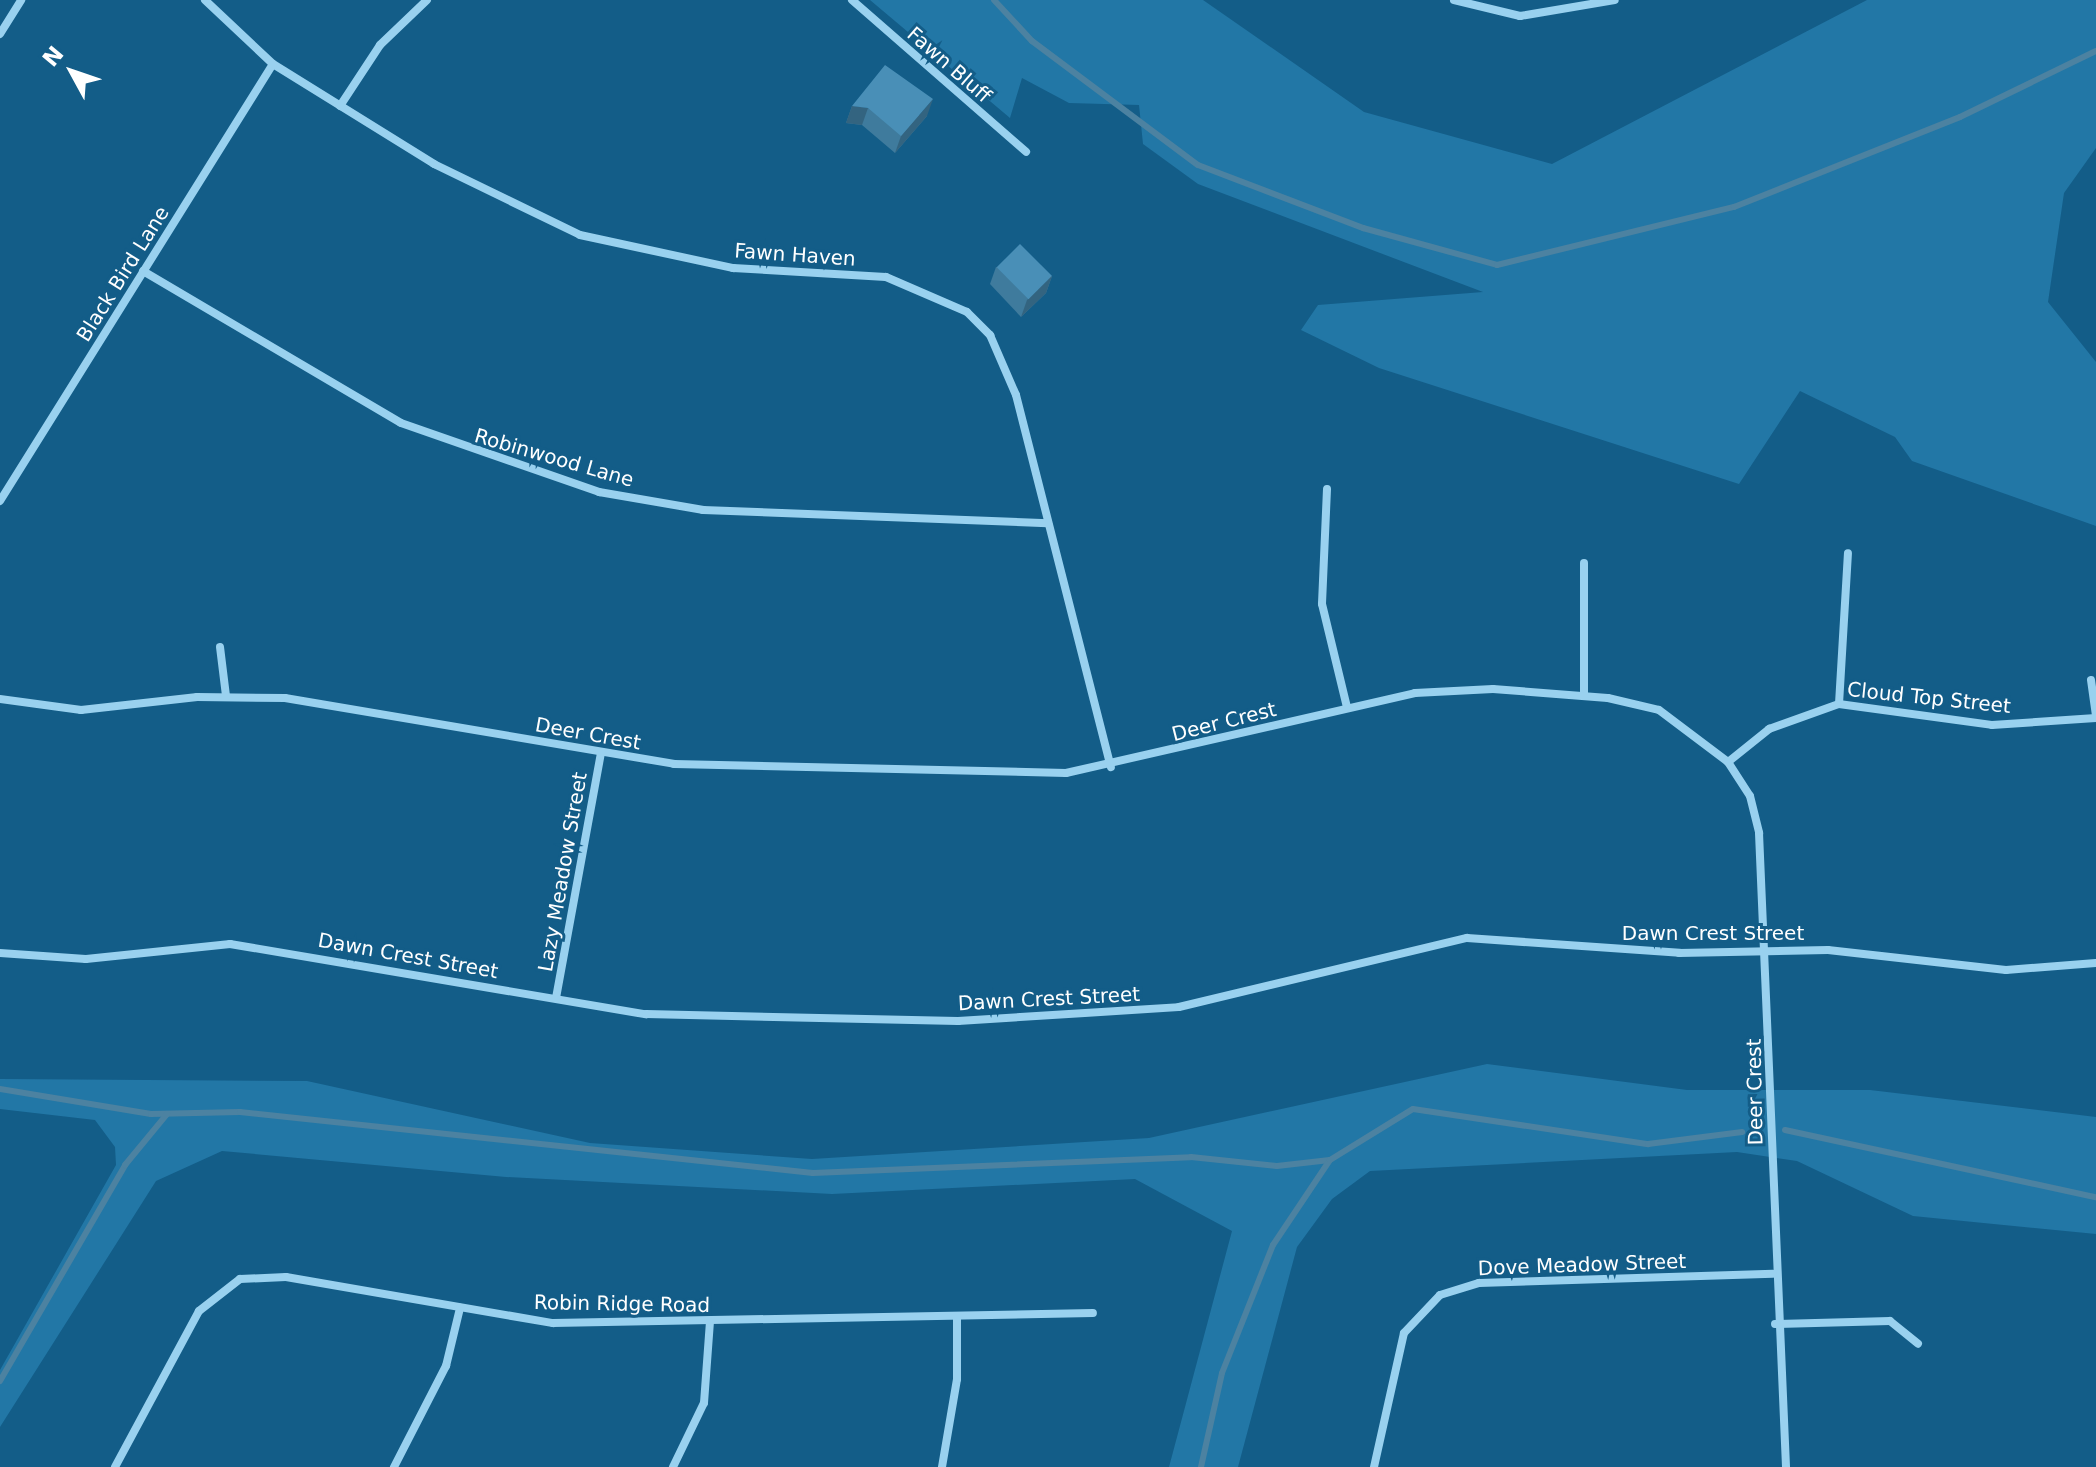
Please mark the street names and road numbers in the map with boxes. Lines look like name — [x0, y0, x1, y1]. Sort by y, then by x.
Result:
street label: Fawn Bluff — [902, 22, 996, 108]
street label: Black Bird Lane — [72, 202, 174, 346]
street label: Fawn Haven — [734, 239, 856, 271]
street label: Robinwood Lane — [472, 424, 636, 492]
street label: Cloud Top Street — [1846, 677, 2012, 719]
street label: Deer Crest — [1169, 697, 1279, 747]
street label: Deer Crest — [533, 713, 643, 755]
street label: Lazy Meadow Street — [534, 770, 592, 974]
street label: Dawn Crest Street — [1622, 921, 1804, 945]
street label: Dawn Crest Street — [316, 928, 500, 984]
street label: Dawn Crest Street — [957, 982, 1141, 1016]
street label: Deer Crest — [1742, 1038, 1768, 1146]
street label: Dove Meadow Street — [1477, 1249, 1687, 1281]
street label: Robin Ridge Road — [534, 1290, 710, 1318]

